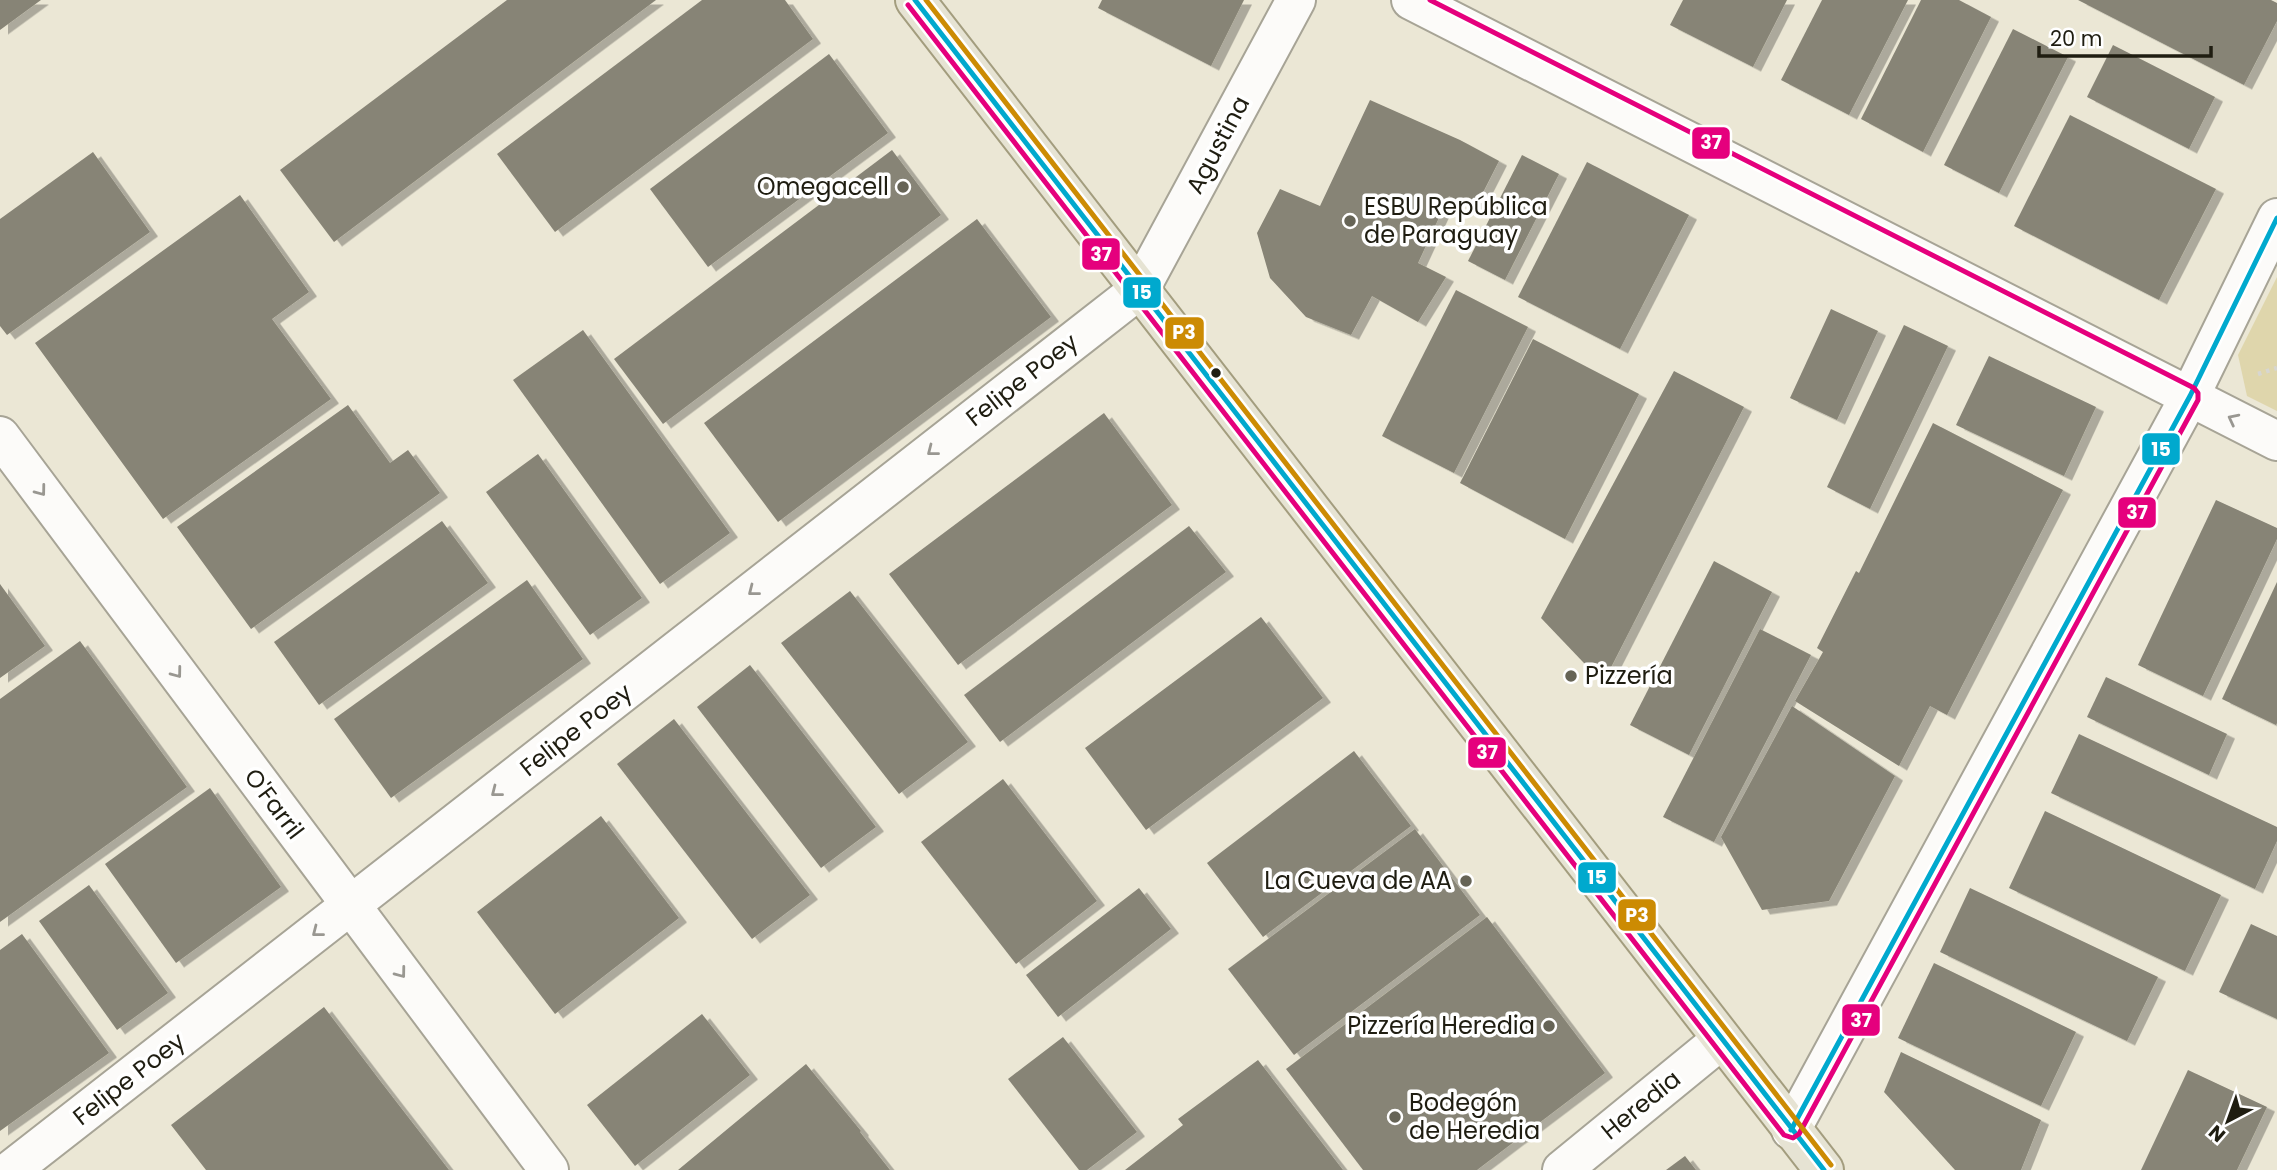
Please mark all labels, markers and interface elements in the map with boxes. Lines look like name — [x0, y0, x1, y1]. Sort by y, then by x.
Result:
scale bar — [2039, 14, 2210, 58]
text: 20 m — [2050, 24, 2103, 53]
street label: Agustina — [1178, 90, 1257, 200]
line badge: 37 — [1691, 126, 1731, 160]
text: 37 — [1700, 129, 1722, 156]
place label: Omegacell — [757, 170, 889, 203]
marker: Omegacell — [895, 179, 911, 195]
place label: ESBU República de Paraguay — [1364, 190, 1548, 251]
marker: ESBU República de Paraguay — [1342, 213, 1358, 229]
line badge: 37 — [1081, 237, 1121, 271]
text: 37 — [1090, 241, 1112, 268]
line badge: 15 — [1122, 276, 1162, 309]
text: 15 — [1132, 279, 1152, 306]
line badge: P3 — [1164, 316, 1205, 350]
text: P3 — [1172, 319, 1196, 346]
street label: Felipe Poey — [959, 325, 1085, 434]
unlabelled marker — [1209, 366, 1223, 380]
one-way arrow — [2228, 413, 2240, 427]
line badge: 15 — [2141, 432, 2181, 466]
text: 15 — [2151, 436, 2171, 463]
one-way arrow — [927, 443, 939, 456]
one-way arrow — [32, 483, 45, 496]
line badge: 37 — [2117, 496, 2157, 529]
text: 37 — [2126, 499, 2148, 526]
one-way arrow — [748, 583, 760, 596]
place label: Pizzería — [1585, 659, 1673, 692]
one-way arrow — [168, 666, 181, 678]
marker: Pizzería — [1563, 668, 1579, 684]
street label: Felipe Poey — [513, 675, 639, 784]
line badge: 37 — [1467, 736, 1507, 769]
text: 37 — [1476, 739, 1498, 766]
street label: O'Farril — [237, 762, 312, 846]
one-way arrow — [492, 784, 504, 797]
line badge: 15 — [1577, 861, 1617, 894]
place label: La Cueva de AA — [1264, 864, 1452, 897]
text: 15 — [1587, 864, 1607, 891]
marker: La Cueva de AA — [1458, 873, 1474, 889]
line badge: P3 — [1617, 898, 1657, 932]
text: P3 — [1625, 902, 1649, 929]
one-way arrow — [313, 924, 325, 937]
one-way arrow — [392, 966, 405, 978]
line badge: 37 — [1841, 1003, 1881, 1037]
text: 37 — [1850, 1007, 1872, 1034]
place label: Pizzería Heredia — [1347, 1009, 1535, 1042]
marker: Pizzería Heredia — [1541, 1018, 1557, 1034]
street label: Felipe Poey — [66, 1024, 192, 1133]
street label: Heredia — [1594, 1062, 1687, 1147]
place label: Bodegón de Heredia — [1409, 1086, 1540, 1147]
north arrow — [2193, 1086, 2263, 1156]
marker: Bodegón de Heredia — [1387, 1109, 1403, 1125]
text: N — [2203, 1119, 2231, 1148]

